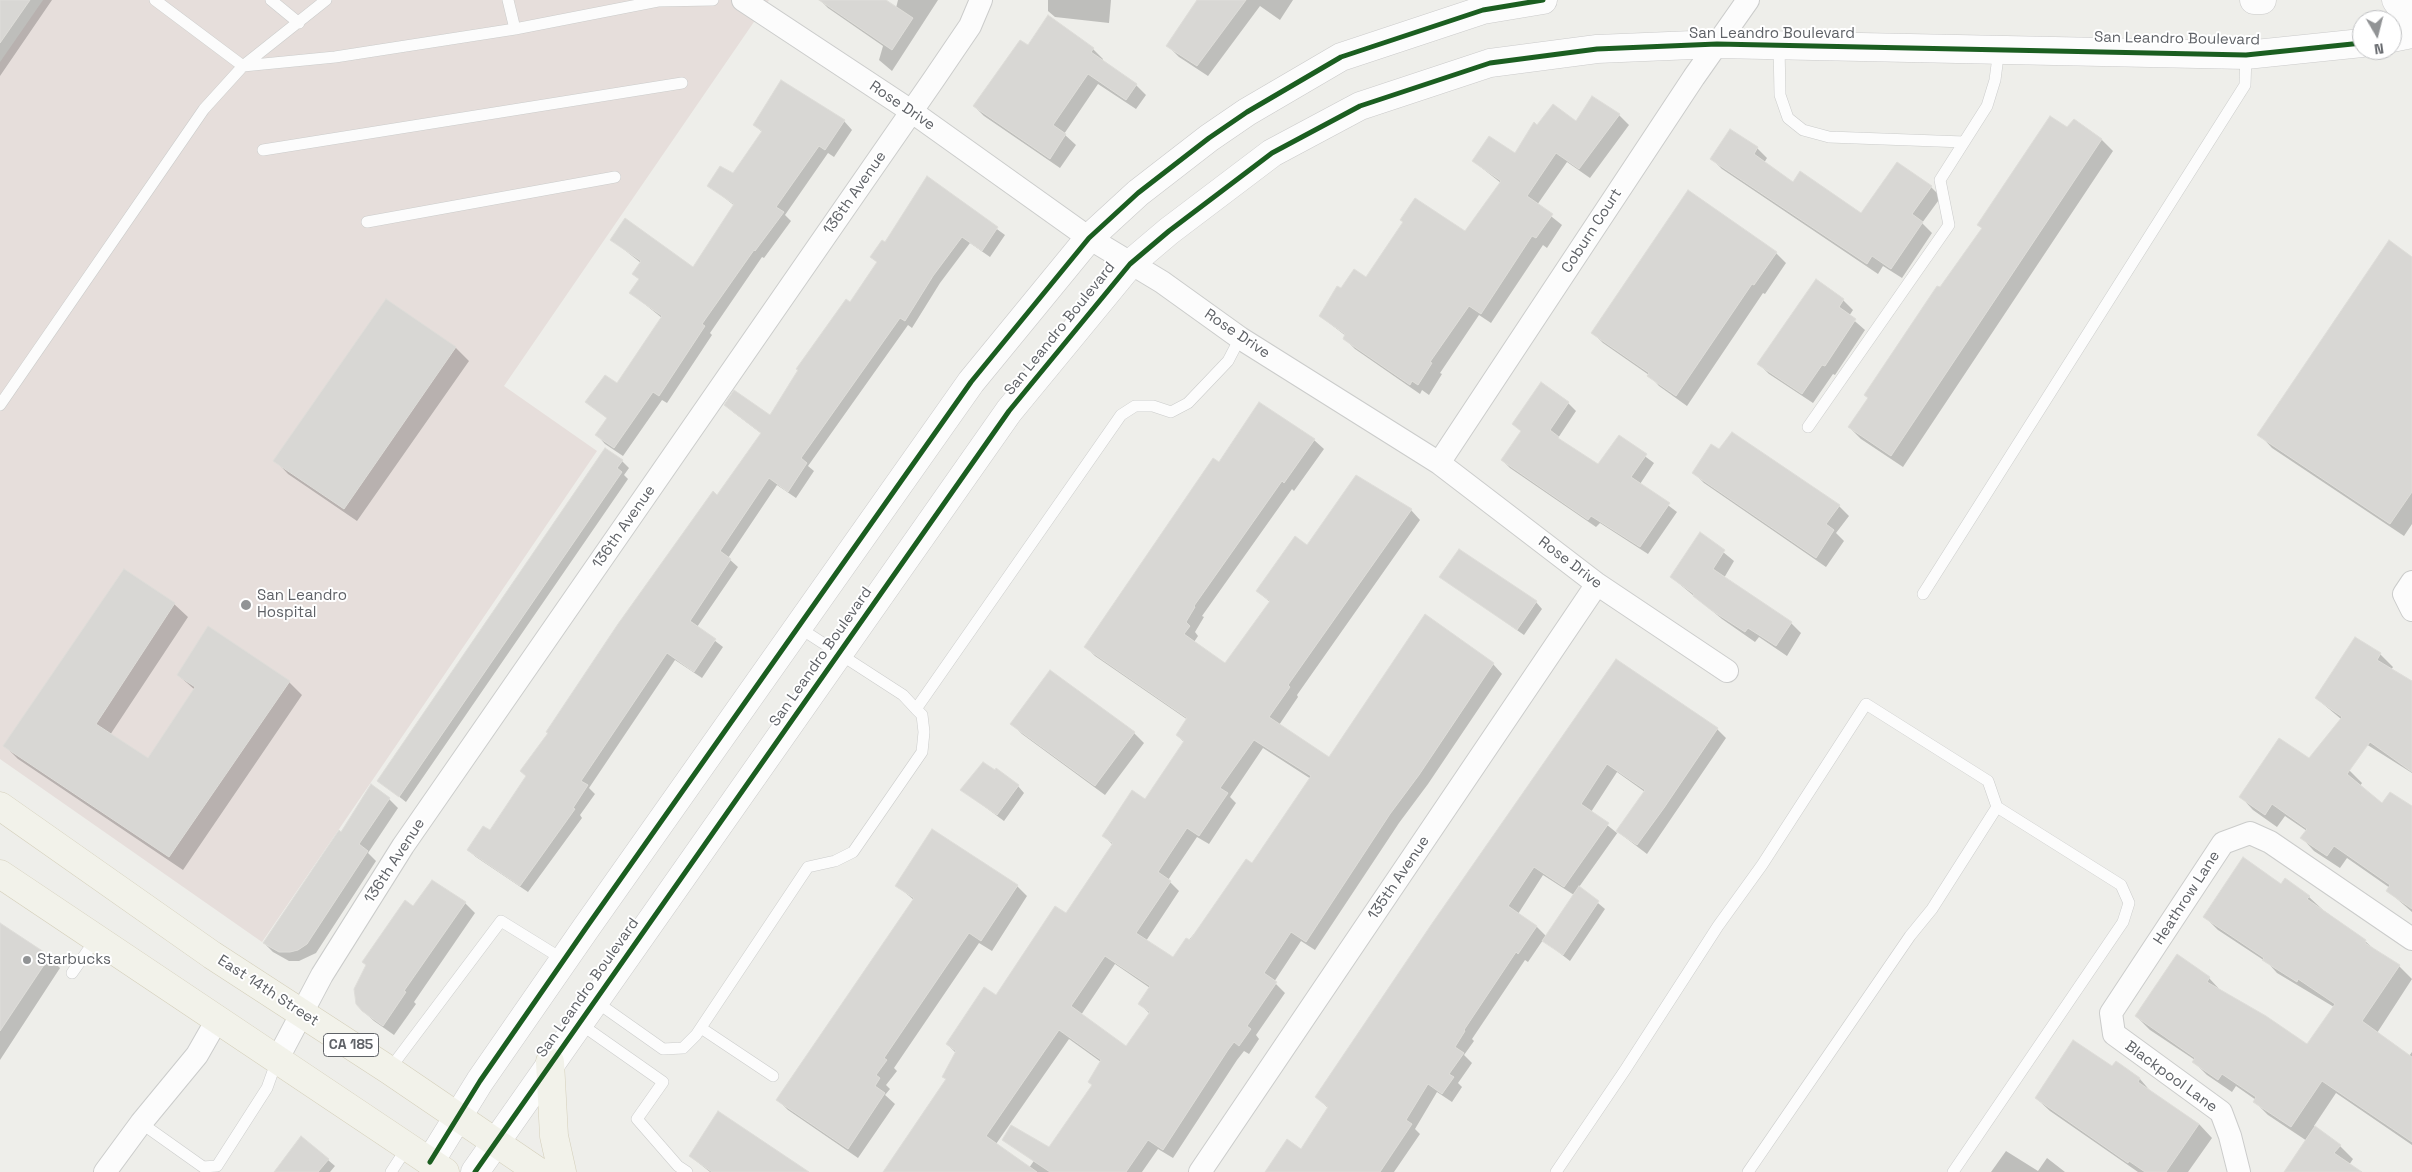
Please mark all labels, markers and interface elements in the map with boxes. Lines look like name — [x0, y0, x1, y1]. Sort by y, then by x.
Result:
north arrow — [2352, 10, 2402, 60]
street label: San Leandro Boulevard — [1689, 25, 1855, 43]
street label: San Leandro Boulevard — [2094, 29, 2260, 49]
text: N — [2373, 39, 2385, 58]
street label: Rose Drive — [866, 77, 938, 135]
street label: 136th Avenue — [820, 148, 890, 238]
street label: Coburn Court — [1558, 185, 1626, 277]
street label: San Leandro Boulevard — [1001, 259, 1119, 399]
street label: Rose Drive — [1201, 305, 1273, 363]
street label: 136th Avenue — [589, 482, 659, 572]
street label: Rose Drive — [1535, 533, 1605, 593]
street label: San Leandro Boulevard — [766, 584, 876, 730]
place label: San Leandro Hospital — [257, 587, 347, 622]
marker: San Leandro Hospital — [239, 598, 253, 612]
street label: 136th Avenue — [361, 815, 429, 907]
street label: 135th Avenue — [1364, 833, 1434, 923]
street label: Heathrow Lane — [2150, 848, 2224, 948]
street label: San Leandro Boulevard — [533, 915, 643, 1061]
place label: Starbucks — [37, 951, 111, 969]
street label: East 14th Street — [214, 952, 322, 1030]
marker: Starbucks — [21, 954, 33, 966]
road number: CA 185 — [324, 1034, 378, 1056]
street label: Blackpool Lane — [2121, 1037, 2221, 1117]

